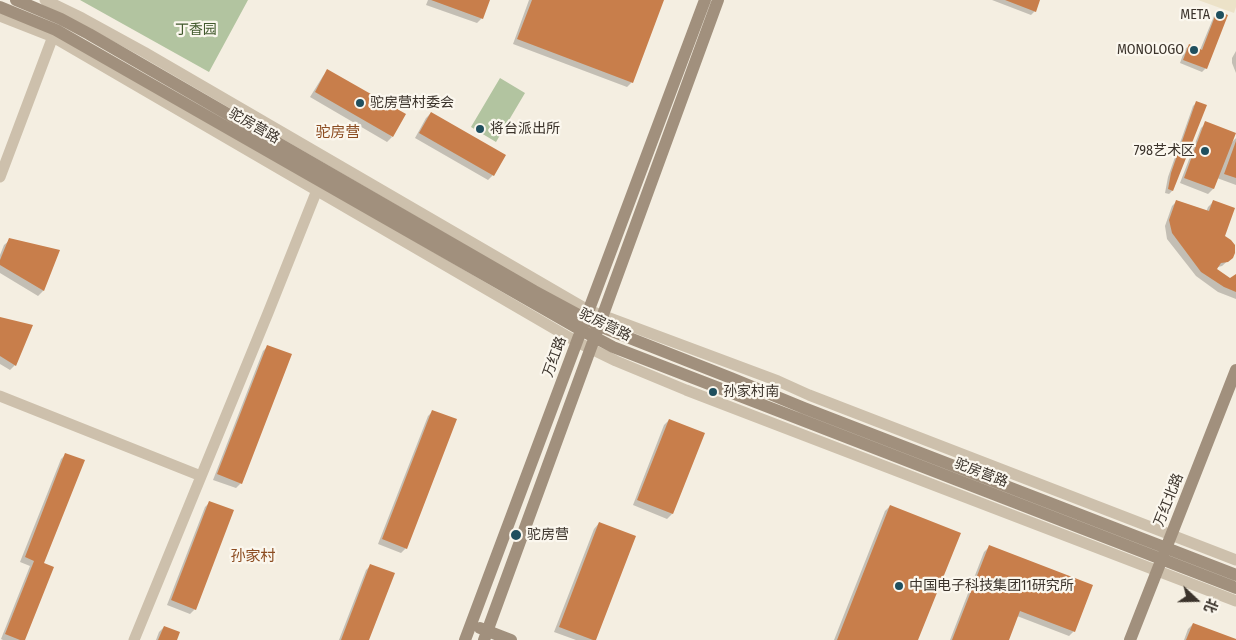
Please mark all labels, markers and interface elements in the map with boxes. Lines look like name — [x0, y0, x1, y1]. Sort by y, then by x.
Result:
place label: META — [1180, 7, 1210, 23]
marker: META — [1214, 9, 1226, 21]
park label: 丁香园 — [175, 22, 217, 38]
place label: MONOLOGO — [1117, 42, 1184, 58]
marker: MONOLOGO — [1188, 44, 1200, 56]
place label: 驼房营村委会 — [370, 95, 454, 111]
marker: 驼房营村委会 — [354, 97, 366, 109]
street label: 驼房营路 — [226, 105, 282, 147]
place label: 将台派出所 — [490, 121, 560, 137]
marker: 将台派出所 — [474, 123, 486, 135]
district label: 驼房营 — [316, 124, 360, 142]
place label: 798艺术区 — [1134, 143, 1195, 159]
marker: 798艺术区 — [1199, 145, 1211, 157]
street label: 驼房营路 — [576, 305, 634, 345]
street label: 万红路 — [540, 334, 570, 380]
place label: 孙家村南 — [723, 384, 779, 400]
marker: 孙家村南 — [707, 386, 719, 398]
street label: 驼房营路 — [952, 455, 1010, 491]
street label: 万红北路 — [1151, 471, 1187, 529]
place label: 驼房营 — [527, 527, 569, 543]
marker: 驼房营 — [509, 528, 523, 542]
district label: 孙家村 — [231, 548, 275, 566]
north arrow — [1171, 575, 1221, 625]
place label: 中国电子科技集团11研究所 — [909, 578, 1074, 594]
marker: 中国电子科技集团11研究所 — [893, 580, 905, 592]
text: 北 — [1200, 596, 1221, 615]

